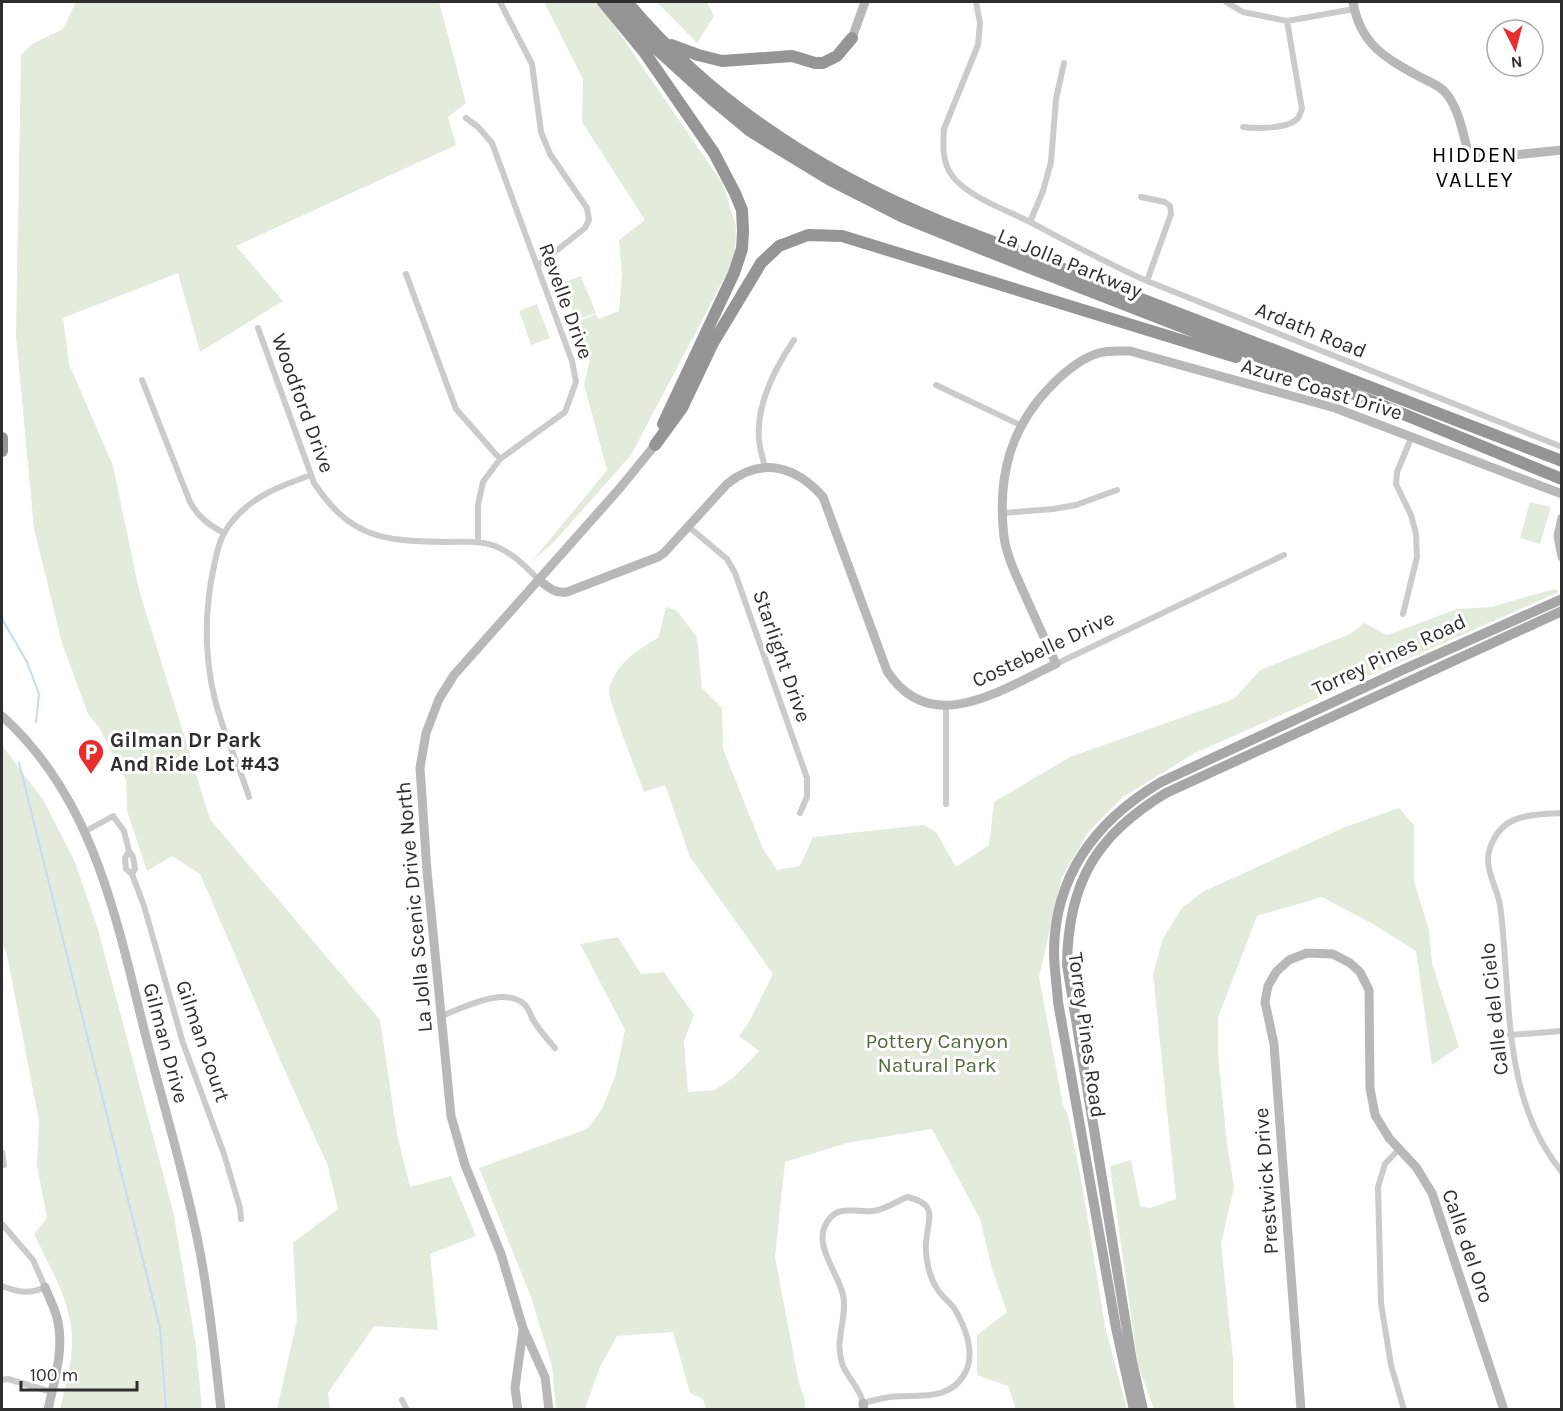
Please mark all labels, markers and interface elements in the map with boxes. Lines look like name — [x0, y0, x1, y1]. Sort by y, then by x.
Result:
north arrow — [1485, 18, 1545, 78]
text: N — [1510, 52, 1523, 72]
district label: HIDDEN VALLEY — [1432, 142, 1518, 193]
street label: La Jolla Parkway — [994, 223, 1146, 303]
street label: Revelle Drive — [534, 240, 598, 362]
street label: Ardath Road — [1252, 297, 1370, 363]
street label: Woodford Drive — [267, 330, 339, 476]
street label: Azure Coast Drive — [1239, 353, 1405, 425]
street label: Starlight Drive — [748, 587, 816, 725]
street label: Costebelle Drive — [968, 606, 1118, 692]
street label: Torrey Pines Road — [1308, 609, 1470, 701]
place label: Gilman Dr Park And Ride Lot #43 — [110, 728, 280, 776]
parking icon: Gilman Dr Park And Ride Lot #43 — [76, 737, 106, 775]
street label: La Jolla Scenic Drive North — [391, 781, 437, 1033]
street label: Calle del Cielo — [1475, 941, 1513, 1077]
street label: Torrey Pines Road — [1064, 951, 1110, 1119]
street label: Gilman Court — [171, 977, 235, 1105]
street label: Gilman Drive — [138, 980, 194, 1106]
park label: Pottery Canyon Natural Park — [865, 1029, 1009, 1077]
street label: Prestwick Drive — [1249, 1107, 1283, 1255]
street label: Calle del Oro — [1437, 1186, 1499, 1306]
scale bar — [21, 1354, 136, 1392]
text: 100 m — [30, 1364, 78, 1386]

